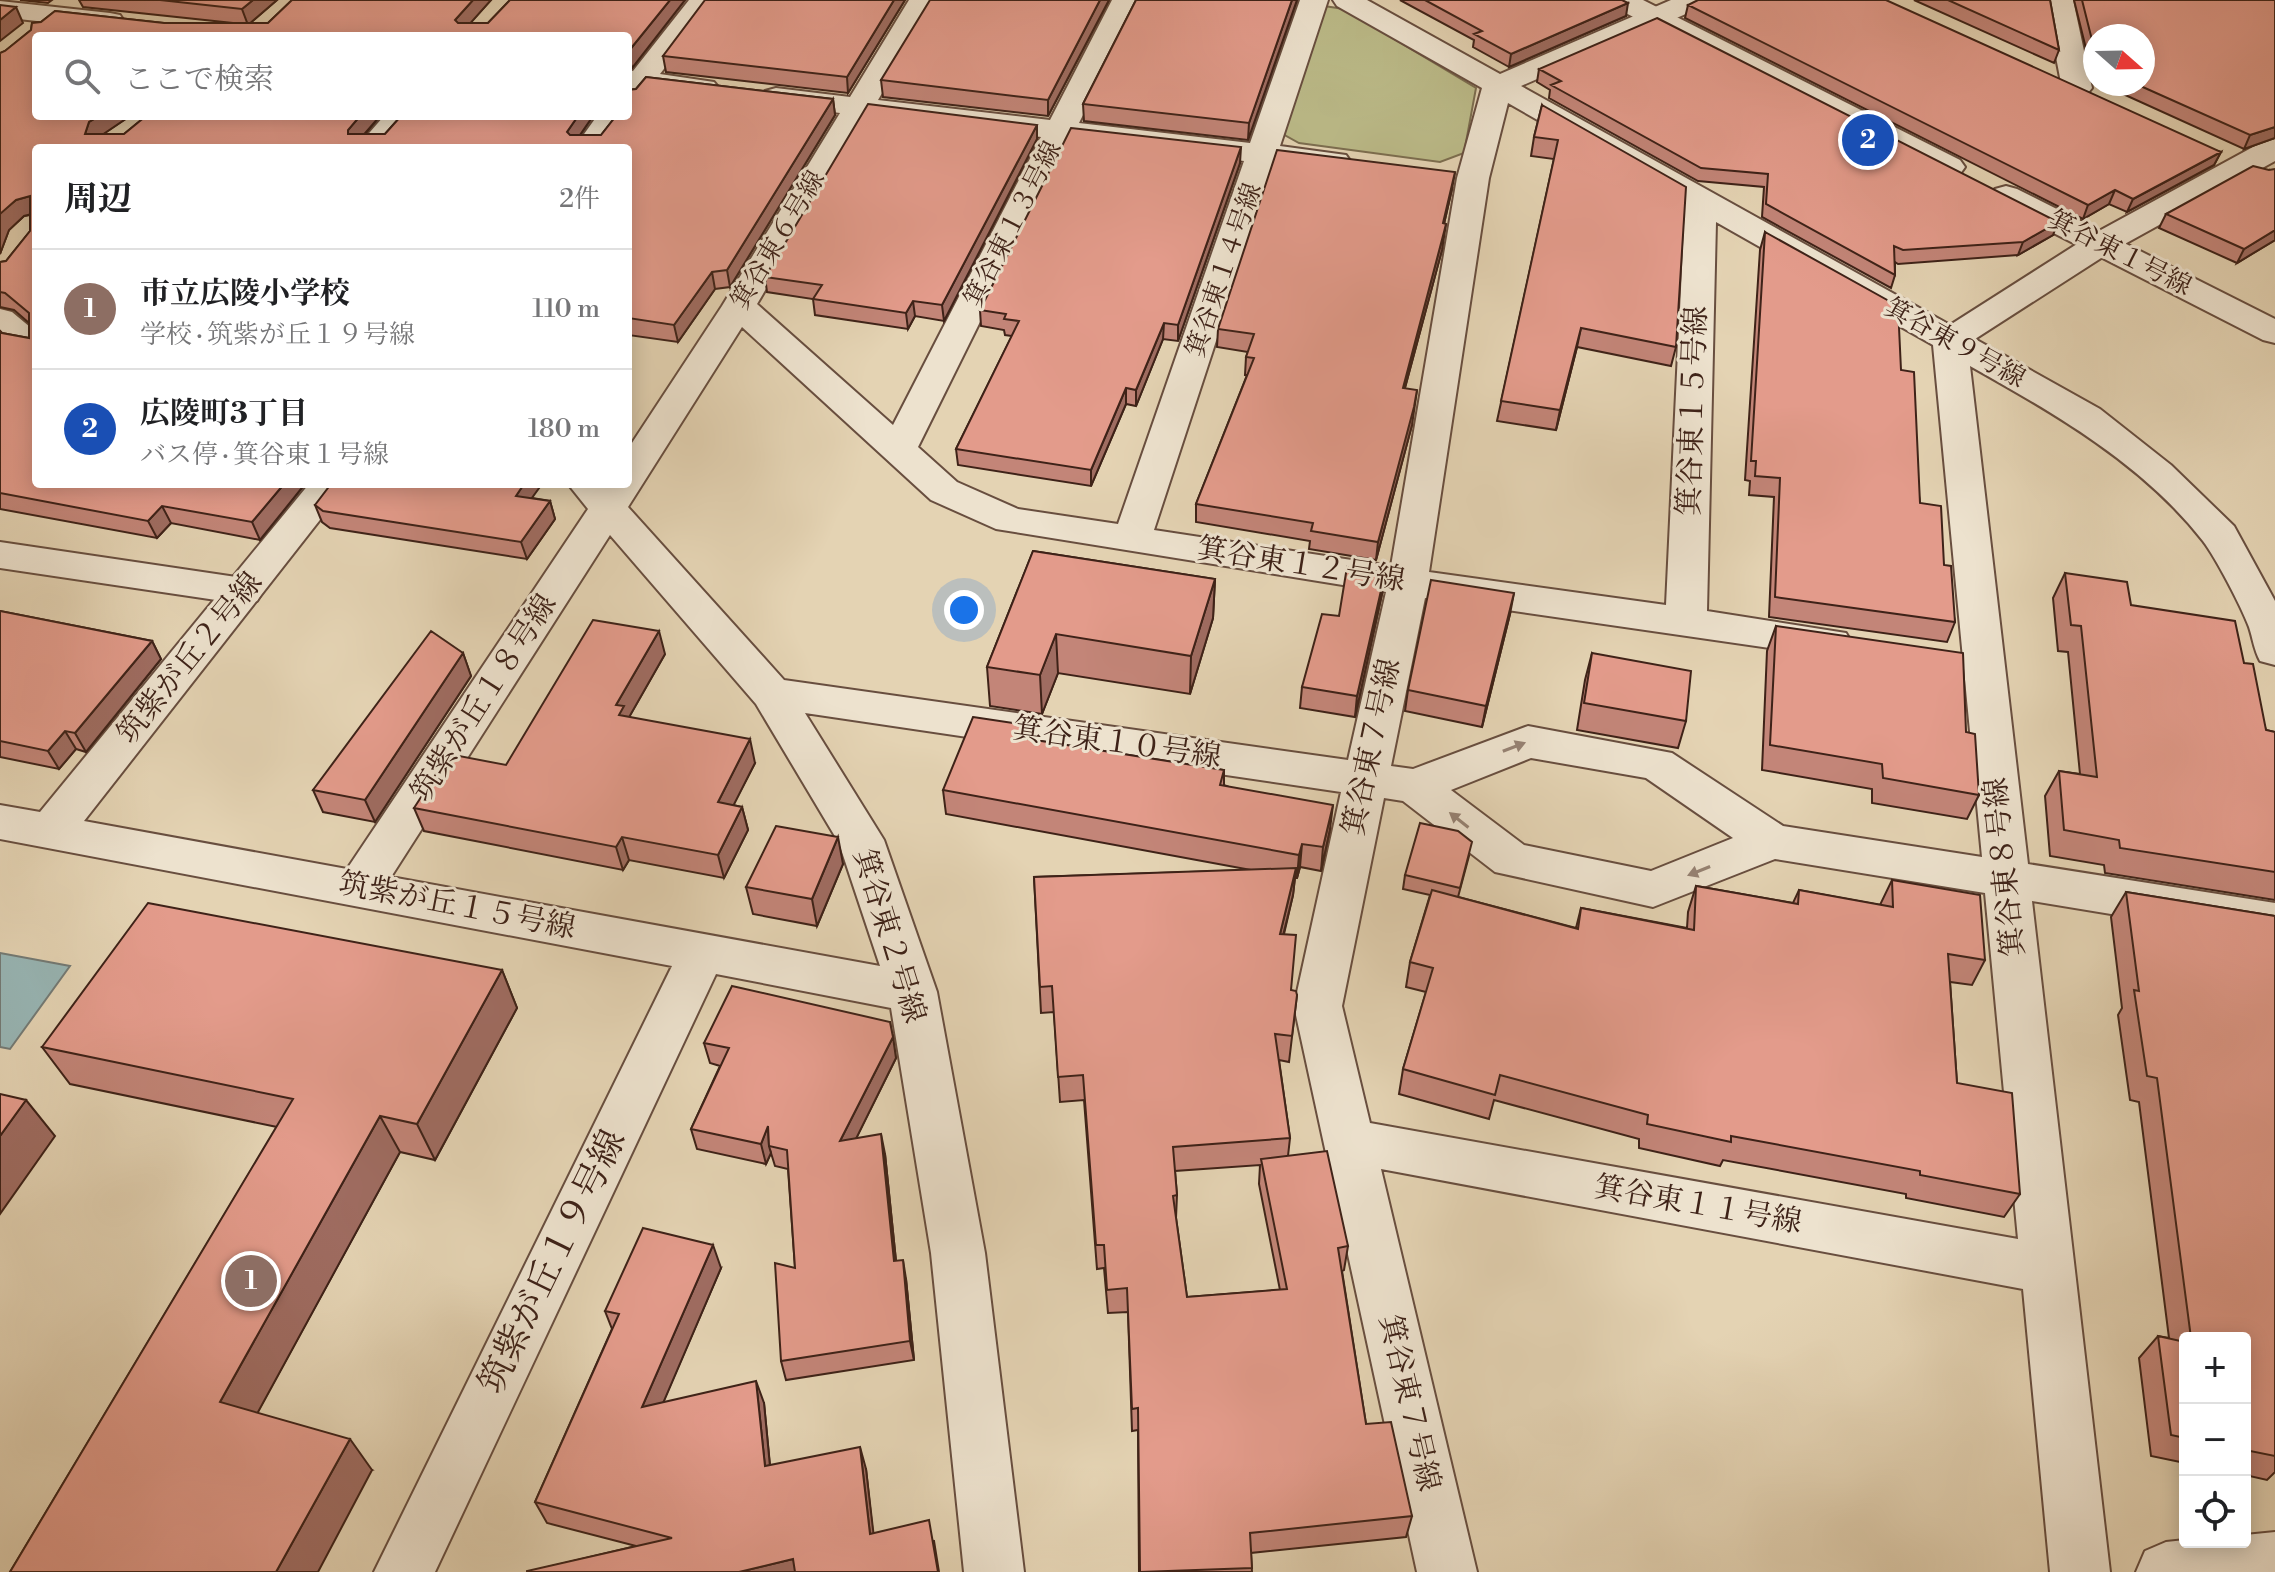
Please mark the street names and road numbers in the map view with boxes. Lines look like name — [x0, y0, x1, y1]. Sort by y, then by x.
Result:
street label: 箕谷東１３号線 — [957, 136, 1069, 312]
street label: 箕谷東６号線 — [724, 165, 832, 315]
street label: 箕谷東１４号線 — [1179, 179, 1269, 361]
street label: 箕谷東１号線 — [2043, 203, 2197, 303]
street label: 箕谷東９号線 — [1879, 291, 2031, 395]
street label: 箕谷東１５号線 — [1670, 305, 1716, 517]
street label: 箕谷東１２号線 — [1194, 530, 1408, 600]
street label: 筑紫が丘２号線 — [109, 564, 271, 752]
street label: 筑紫が丘１８号線 — [403, 587, 565, 809]
street label: 箕谷東７号線 — [1335, 655, 1409, 839]
street label: 箕谷東１０号線 — [1010, 710, 1224, 776]
street label: 箕谷東８号線 — [1977, 776, 2033, 958]
street label: 箕谷東２号線 — [845, 844, 933, 1028]
street label: 筑紫が丘１５号線 — [336, 864, 578, 948]
street label: 筑紫が丘１９号線 — [470, 1123, 636, 1401]
street label: 箕谷東１１号線 — [1591, 1168, 1805, 1242]
street label: 箕谷東７号線 — [1370, 1311, 1448, 1495]

